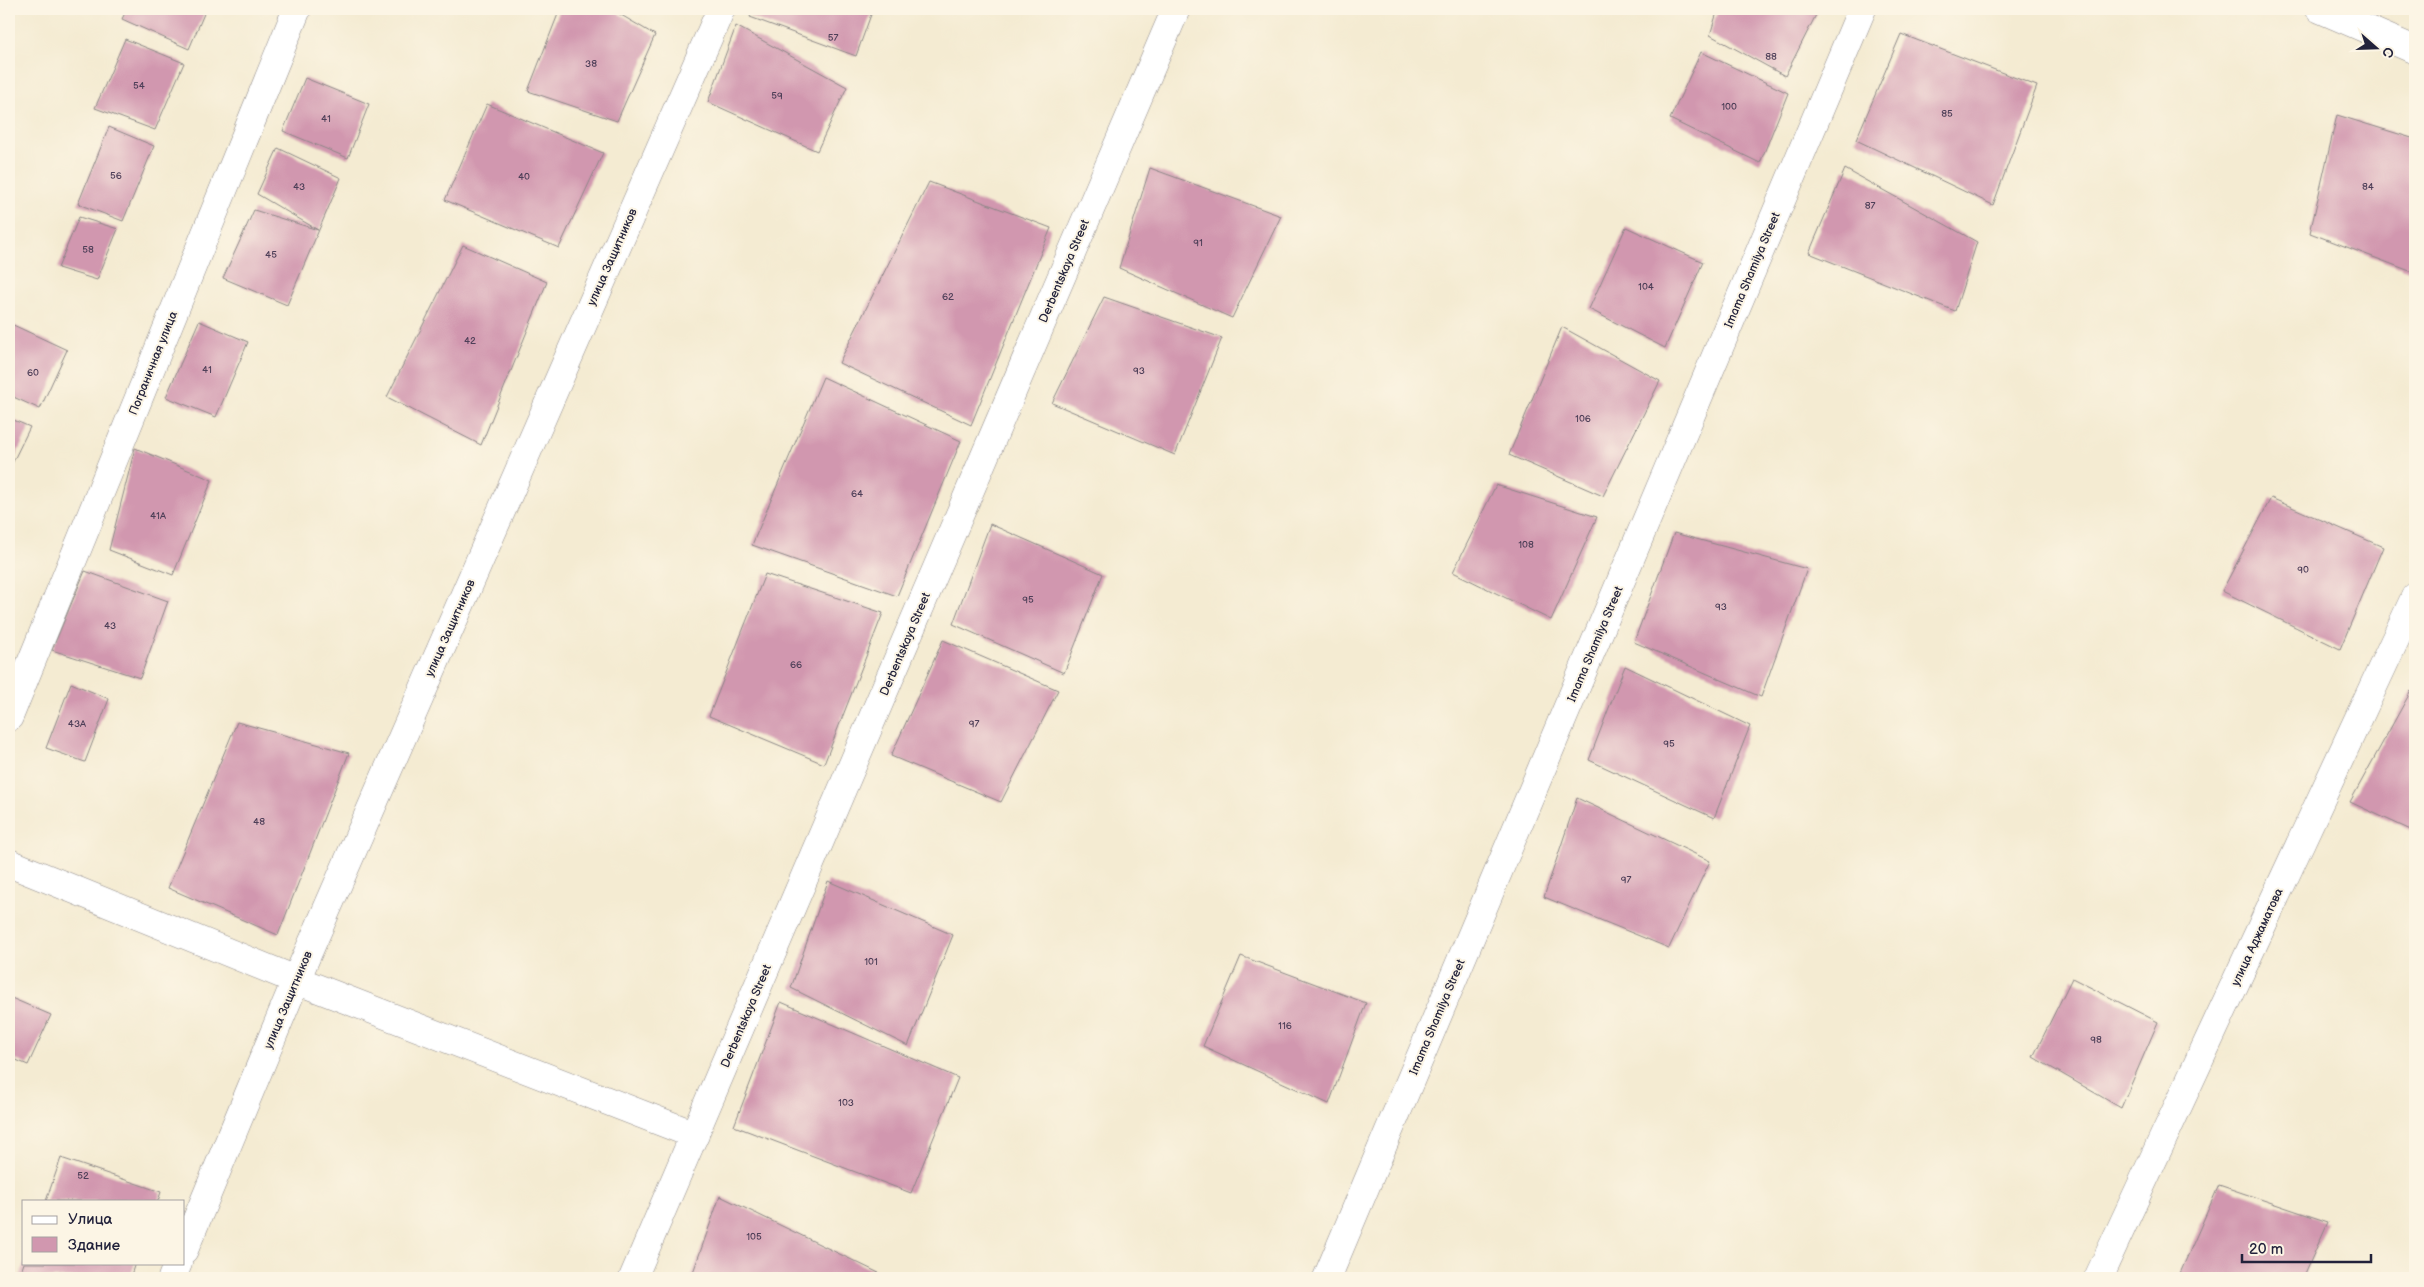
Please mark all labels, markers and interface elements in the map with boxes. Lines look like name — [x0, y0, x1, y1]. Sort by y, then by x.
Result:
north arrow — [2352, 22, 2402, 72]
house number: 57 — [828, 32, 838, 44]
text: С — [2378, 45, 2397, 60]
house number: 88 — [1765, 51, 1777, 63]
house number: 38 — [585, 58, 597, 70]
house number: 54 — [133, 80, 145, 92]
house number: 59 — [771, 90, 783, 102]
house number: 100 — [1721, 101, 1737, 113]
house number: 85 — [1941, 108, 1953, 120]
house number: 41 — [321, 113, 331, 125]
house number: 56 — [110, 170, 122, 182]
house number: 40 — [518, 171, 530, 183]
house number: 43 — [293, 181, 305, 193]
house number: 84 — [2362, 181, 2374, 193]
house number: 87 — [1865, 200, 1875, 212]
street label: улица Защитников — [584, 206, 641, 308]
street label: Imama Shamilya Street — [1721, 210, 1784, 330]
street label: Derbentskaya Street — [1036, 217, 1093, 325]
house number: 91 — [1193, 237, 1203, 249]
house number: 58 — [82, 244, 94, 256]
house number: 45 — [265, 249, 277, 261]
house number: 104 — [1638, 281, 1654, 293]
house number: 62 — [942, 291, 954, 303]
street label: Пограничная улица — [126, 309, 181, 417]
house number: 42 — [464, 335, 476, 347]
house number: 41 — [202, 364, 212, 376]
house number: 93 — [1133, 365, 1145, 377]
house number: 60 — [27, 367, 39, 379]
house number: 106 — [1575, 413, 1591, 425]
house number: 64 — [851, 488, 863, 500]
house number: 41А — [150, 510, 167, 522]
house number: 108 — [1518, 539, 1534, 551]
house number: 90 — [2297, 564, 2309, 576]
street label: улица Защитников — [422, 577, 479, 679]
street label: Imama Shamilya Street — [1564, 584, 1627, 704]
street label: Derbentskaya Street — [877, 590, 934, 698]
house number: 95 — [1022, 594, 1034, 606]
house number: 93 — [1715, 601, 1727, 613]
house number: 43 — [104, 620, 116, 632]
house number: 66 — [790, 659, 802, 671]
house number: 43А — [68, 718, 87, 730]
house number: 97 — [969, 718, 979, 730]
house number: 95 — [1663, 738, 1675, 750]
house number: 48 — [253, 816, 265, 828]
house number: 97 — [1621, 874, 1631, 886]
street label: улица Аджаматова — [2228, 886, 2287, 989]
street label: улица Защитников — [261, 948, 316, 1051]
house number: 101 — [864, 956, 878, 968]
street label: Imama Shamilya Street — [1406, 957, 1469, 1077]
street label: Derbentskaya Street — [718, 962, 775, 1070]
house number: 116 — [1278, 1020, 1292, 1032]
house number: 98 — [2090, 1034, 2102, 1046]
house number: 103 — [838, 1097, 854, 1109]
house number: 52 — [77, 1170, 89, 1182]
legend — [22, 1200, 185, 1264]
text: Улица — [68, 1210, 113, 1229]
house number: 105 — [746, 1231, 762, 1243]
scale bar — [2242, 1232, 2370, 1264]
text: Здание — [68, 1236, 120, 1255]
text: 20 m — [2249, 1240, 2283, 1259]

